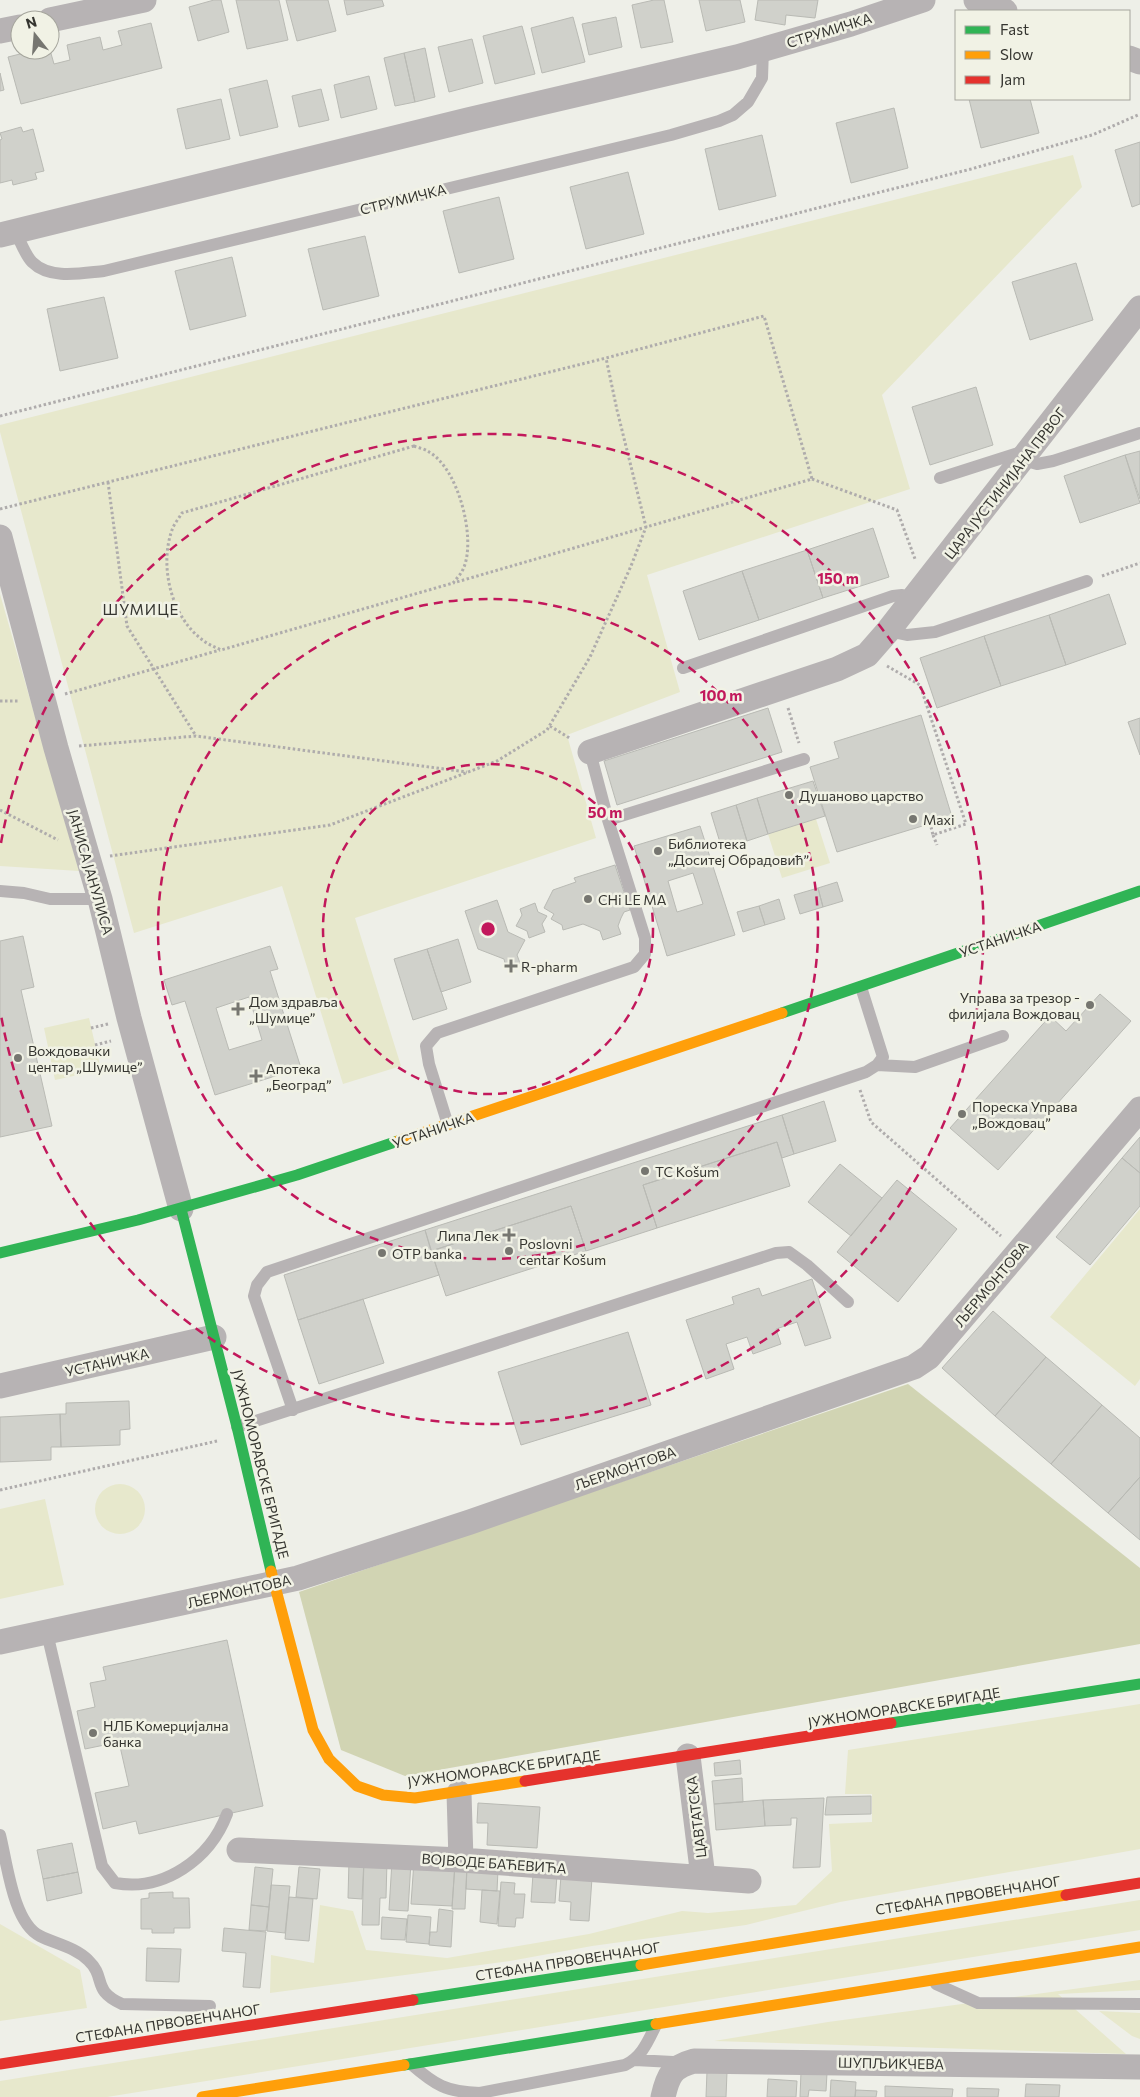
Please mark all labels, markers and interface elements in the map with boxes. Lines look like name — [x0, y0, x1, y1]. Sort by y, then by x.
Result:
street label: СТРУМИЧКА — [784, 9, 874, 51]
north arrow — [10, 10, 60, 60]
legend — [955, 10, 1130, 100]
text: N — [24, 12, 39, 32]
text: Fast — [1000, 20, 1029, 38]
text: Slow — [1000, 45, 1033, 63]
text: Jam — [1000, 70, 1025, 88]
street label: СТРУМИЧКА — [358, 180, 448, 218]
street label: ЦАРА ЈУСТИНИЈАНА ПРВОГ — [940, 404, 1070, 562]
text: 150 m — [817, 569, 859, 587]
district label: ШУМИЦЕ — [102, 600, 180, 618]
text: 100 m — [700, 686, 742, 704]
place label: Душаново царство — [799, 787, 924, 804]
marker: Душаново царство — [783, 789, 795, 801]
text: 50 m — [588, 803, 622, 821]
street label: ЈАНИСА ЈАНУЛИСА — [65, 807, 117, 937]
place label: Maxi — [923, 811, 955, 828]
marker: Maxi — [907, 813, 919, 825]
place label: Библиотека „Доситеј Обрадовић” — [668, 835, 809, 868]
marker: Библиотека „Доситеј Обрадовић” — [652, 845, 664, 857]
place label: CHi LE MA — [598, 891, 667, 908]
marker: CHi LE MA — [582, 893, 594, 905]
street label: УСТАНИЧКА — [957, 917, 1043, 961]
centre of rings — [479, 920, 497, 938]
place label: R-pharm — [521, 958, 578, 975]
marker: R-pharm — [505, 960, 517, 972]
place label: Управа за трезор - филијала Вождовац — [948, 989, 1080, 1022]
place label: Дом здравља „Шумице” — [249, 993, 338, 1026]
marker: Управа за трезор - филијала Вождовац — [1084, 999, 1096, 1011]
marker: Дом здравља „Шумице” — [231, 1002, 245, 1016]
place label: Вождовачки центар „Шумице” — [28, 1042, 143, 1075]
marker: Вождовачки центар „Шумице” — [12, 1052, 24, 1064]
place label: Апотека „Београд” — [266, 1060, 332, 1093]
marker: Апотека „Београд” — [250, 1070, 262, 1082]
place label: Пореска Управа „Вождовац” — [972, 1098, 1077, 1131]
street label: УСТАНИЧКА — [390, 1108, 476, 1152]
marker: Пореска Управа „Вождовац” — [956, 1108, 968, 1120]
place label: TC Košum — [655, 1163, 719, 1180]
marker: TC Košum — [639, 1165, 651, 1177]
place label: Липа Лек — [437, 1227, 500, 1244]
marker: Липа Лек — [503, 1229, 515, 1241]
place label: Poslovni centar Košum — [519, 1235, 606, 1268]
street label: ЉЕРМОНТОВА — [950, 1238, 1032, 1330]
place label: OTP banka — [392, 1245, 462, 1262]
marker: Poslovni centar Košum — [503, 1245, 515, 1257]
marker: OTP banka — [376, 1247, 388, 1259]
street label: УСТАНИЧКА — [63, 1344, 151, 1380]
street label: ЈУЖНОМОРАВСКЕ БРИГАДЕ — [229, 1367, 293, 1561]
street label: ЉЕРМОНТОВА — [572, 1443, 678, 1493]
street label: ЉЕРМОНТОВА — [185, 1571, 293, 1611]
street label: ЈУЖНОМОРАВСКЕ БРИГАДЕ — [807, 1683, 1001, 1731]
place label: НЛБ Комерцијална банка — [103, 1717, 229, 1750]
marker: НЛБ Комерцијална банка — [87, 1727, 99, 1739]
street label: ЈУЖНОМОРАВСКЕ БРИГАДЕ — [406, 1746, 602, 1790]
street label: ЦАВТАТСКА — [682, 1775, 709, 1859]
street label: ВОЈВОДЕ БАЋЕВИЋА — [421, 1849, 567, 1877]
street label: СТЕФАНА ПРВОВЕНЧАНОГ — [874, 1872, 1062, 1918]
street label: СТЕФАНА ПРВОВЕНЧАНОГ — [474, 1938, 662, 1984]
street label: СТЕФАНА ПРВОВЕНЧАНОГ — [74, 2000, 262, 2046]
street label: ШУПЉИКЧЕВА — [838, 2054, 945, 2072]

